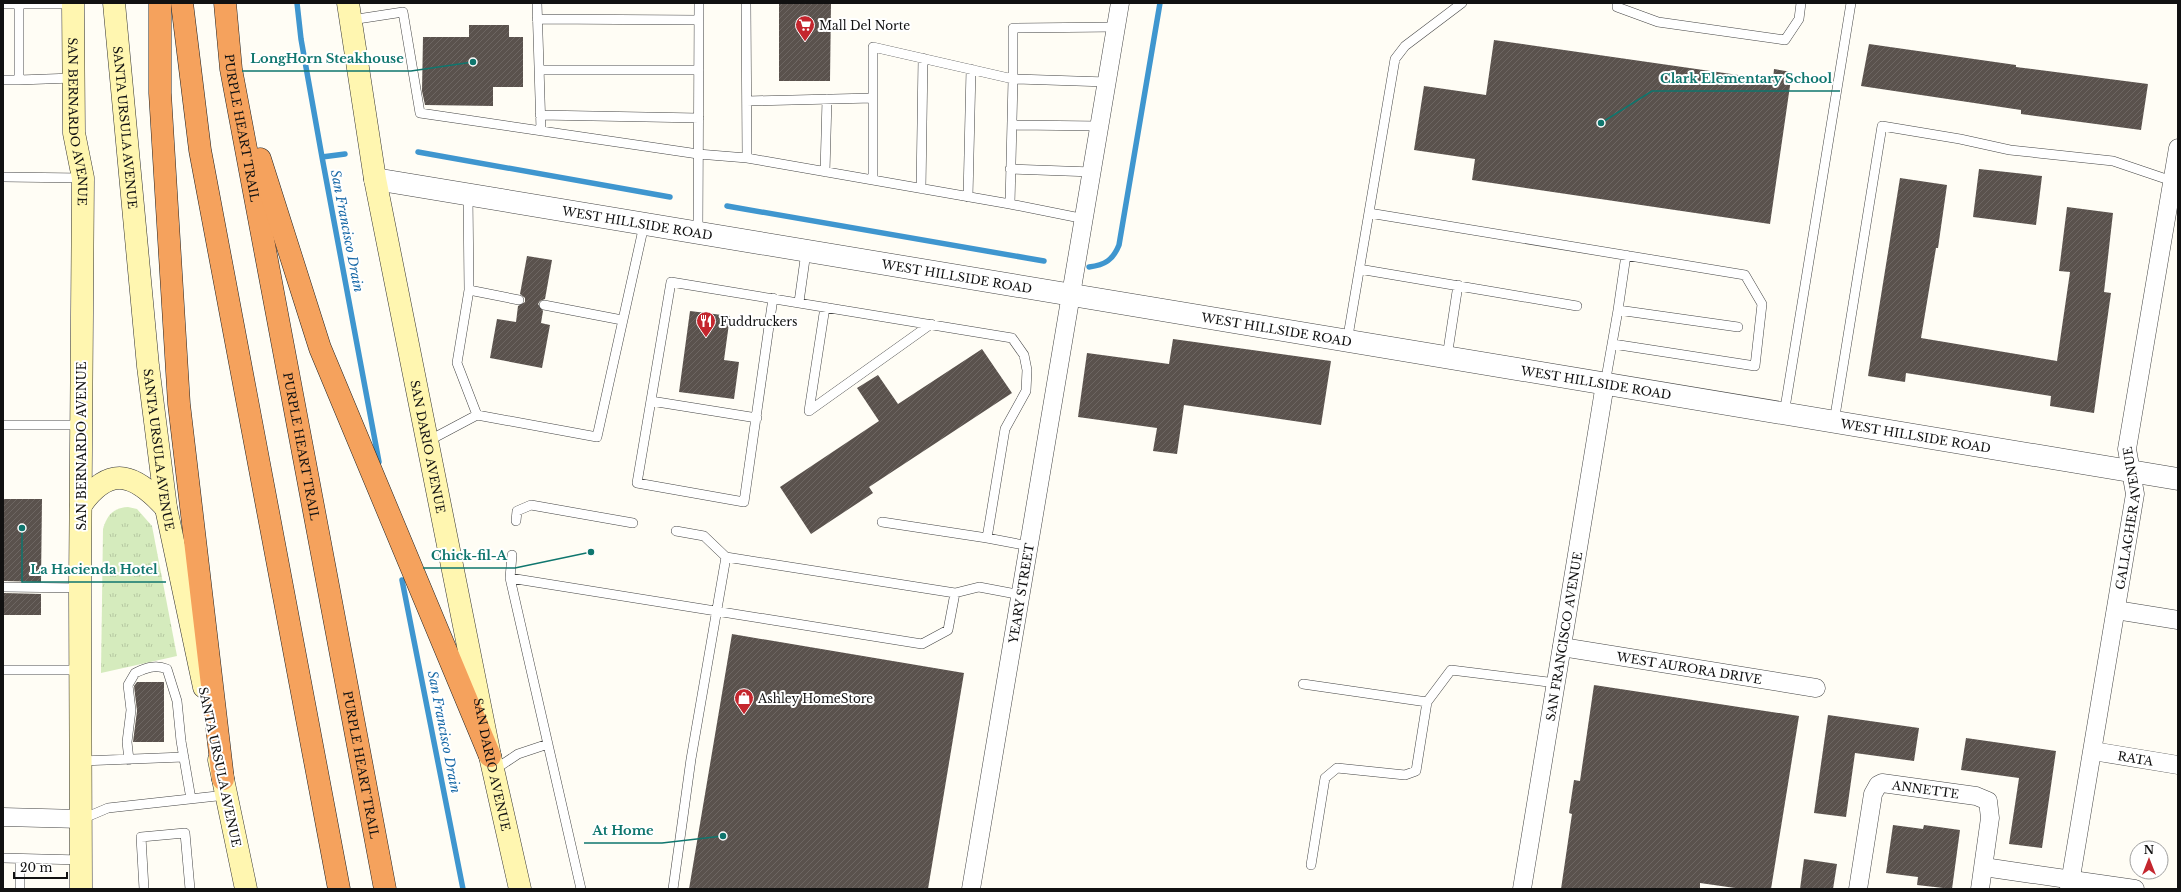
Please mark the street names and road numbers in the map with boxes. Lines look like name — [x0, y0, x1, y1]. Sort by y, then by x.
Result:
street label: SAN BERNARDO AVENUE — [66, 37, 91, 206]
street label: SANTA URSULA AVENUE — [111, 45, 141, 210]
street label: PURPLE HEART TRAIL — [222, 53, 263, 203]
street label: WEST HILLSIDE ROAD — [560, 203, 714, 243]
street label: WEST HILLSIDE ROAD — [880, 256, 1033, 296]
street label: WEST HILLSIDE ROAD — [1199, 309, 1353, 349]
street label: SAN BERNARDO AVENUE — [74, 361, 89, 531]
street label: WEST HILLSIDE ROAD — [1519, 362, 1673, 402]
street label: SANTA URSULA AVENUE — [141, 368, 178, 532]
street label: PURPLE HEART TRAIL — [281, 371, 323, 521]
street label: SAN DARIO AVENUE — [408, 379, 449, 515]
street label: WEST HILLSIDE ROAD — [1838, 415, 1992, 455]
street label: GALLAGHER AVENUE — [2112, 445, 2143, 591]
street label: YEARY STREET — [1005, 542, 1037, 645]
street label: SAN FRANCISCO AVENUE — [1542, 550, 1585, 722]
street label: WEST AURORA DRIVE — [1615, 648, 1763, 687]
street label: SANTA URSULA AVENUE — [196, 686, 244, 849]
street label: PURPLE HEART TRAIL — [340, 690, 383, 840]
street label: SAN DARIO AVENUE — [471, 696, 514, 832]
street label: RATA — [2117, 748, 2155, 768]
street label: ANNETTE — [1890, 777, 1960, 801]

